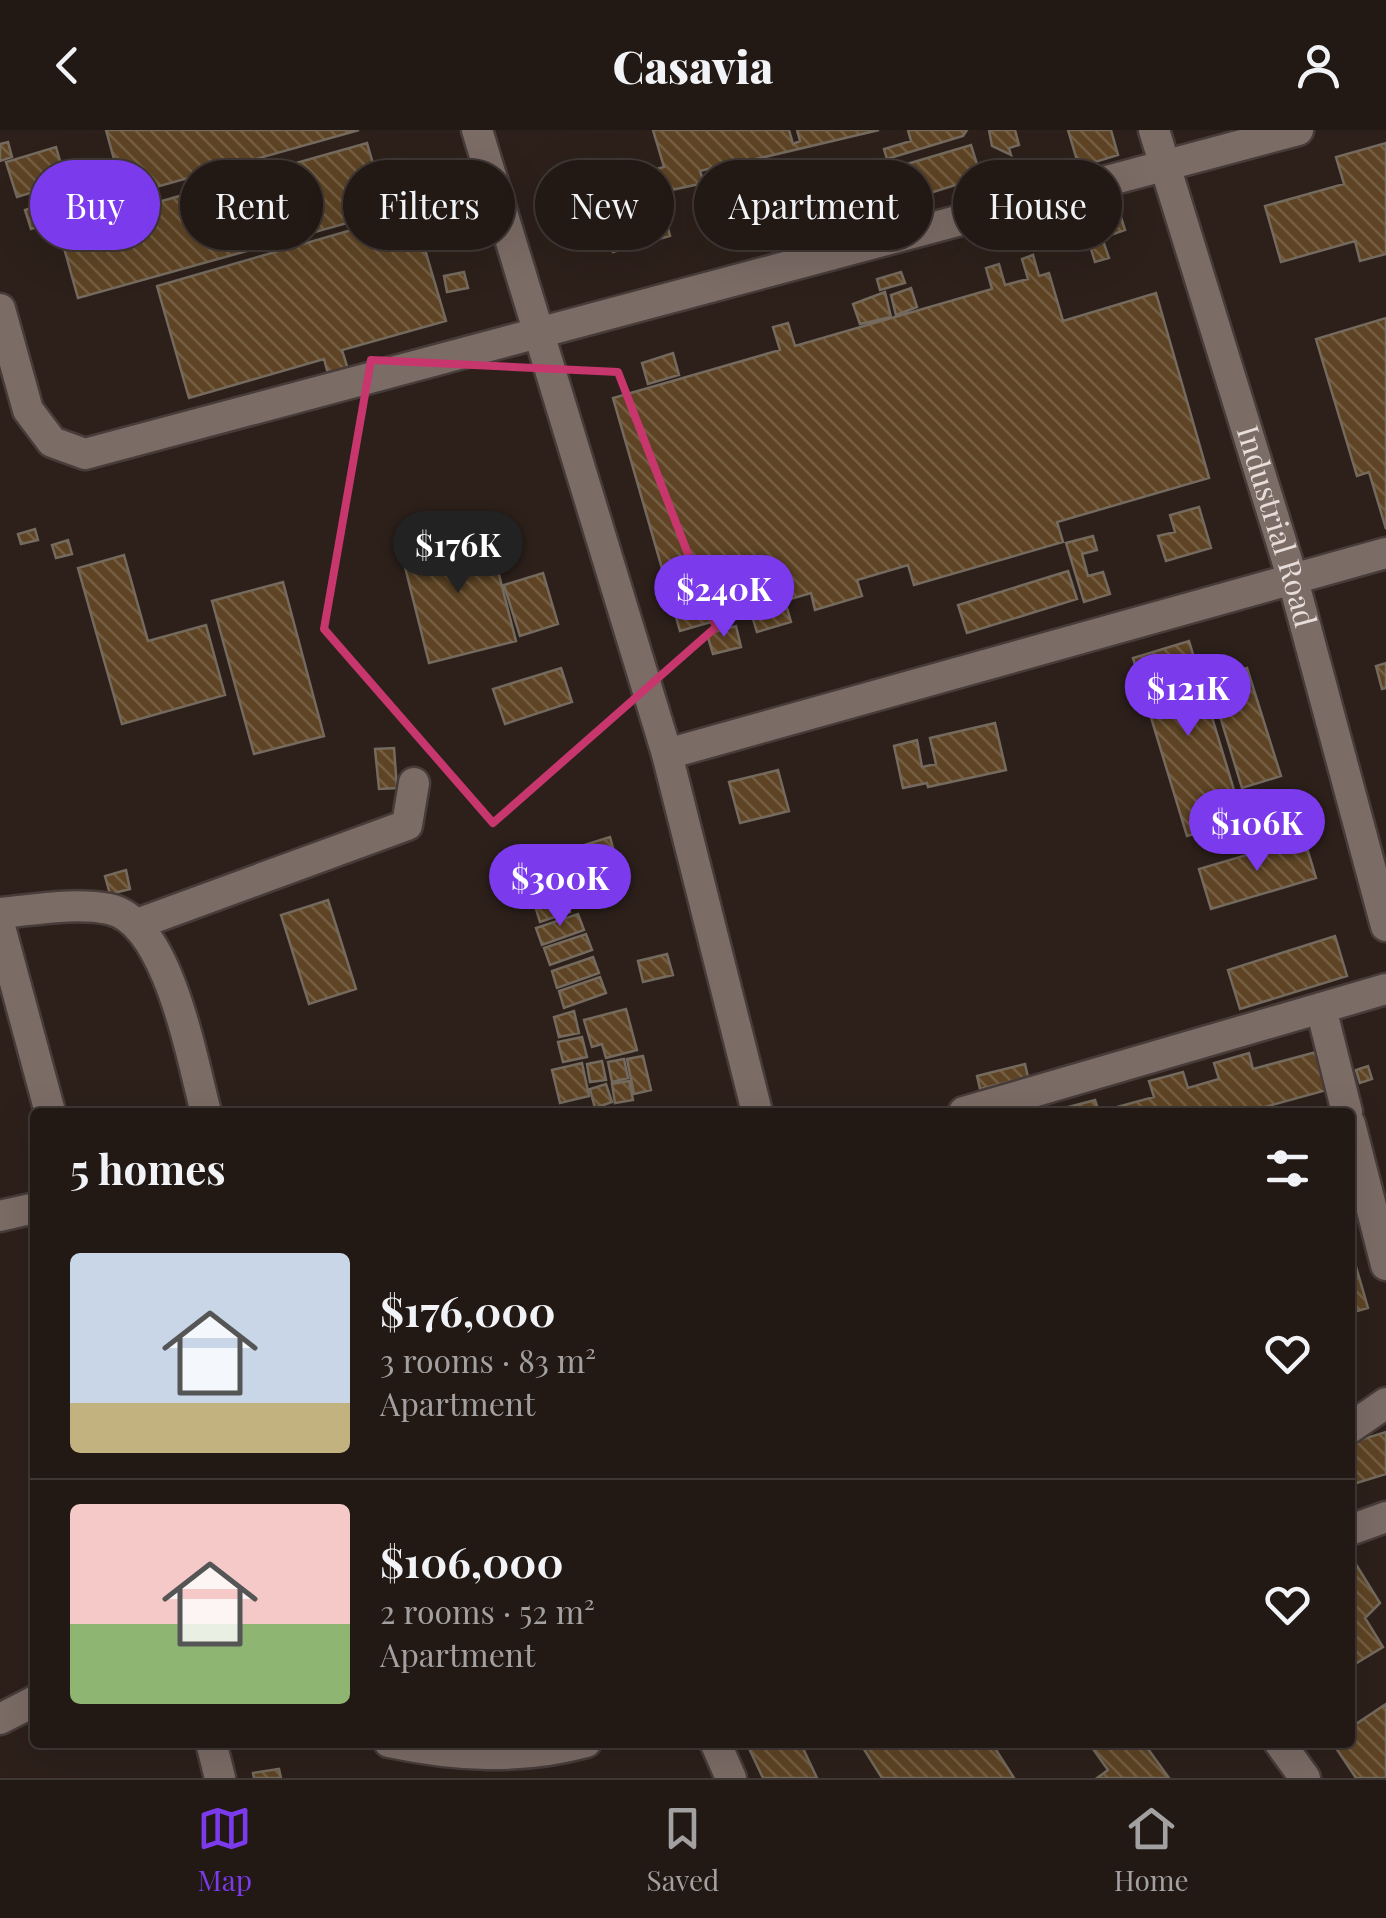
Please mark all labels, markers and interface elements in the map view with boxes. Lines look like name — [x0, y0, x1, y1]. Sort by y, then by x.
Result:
text: Casavia — [613, 35, 773, 95]
icon: back — [40, 38, 95, 93]
icon: person — [1291, 38, 1346, 93]
chip: Buy — [30, 160, 160, 250]
chip: Rent — [180, 160, 323, 250]
chip: Filters — [343, 160, 515, 250]
chip: New — [535, 160, 674, 250]
chip: Apartment — [694, 160, 933, 250]
chip: House — [953, 160, 1122, 250]
street label: Industrial Road — [1229, 420, 1327, 631]
pin: $176K — [388, 511, 528, 596]
text: $176K — [415, 522, 501, 565]
pin: $240K — [654, 555, 794, 640]
text: $240K — [676, 566, 772, 609]
pin: $121K — [1118, 654, 1258, 739]
text: $121K — [1147, 665, 1229, 708]
pin: $106K — [1187, 789, 1327, 874]
text: $106K — [1211, 800, 1303, 843]
pin: $300K — [490, 844, 630, 929]
text: $300K — [511, 855, 609, 898]
text: 5 homes — [70, 1140, 226, 1196]
icon: filters — [1260, 1141, 1315, 1196]
text: $176,000 — [380, 1282, 556, 1338]
icon: home — [150, 1293, 270, 1413]
icon: heart — [1260, 1326, 1315, 1381]
text: 3 rooms · 83 m² — [380, 1338, 596, 1381]
text: Apartment — [380, 1381, 535, 1424]
text: $106,000 — [380, 1533, 564, 1589]
icon: home — [150, 1544, 270, 1664]
icon: heart — [1260, 1577, 1315, 1632]
text: 2 rooms · 52 m² — [380, 1589, 595, 1632]
text: Apartment — [380, 1632, 535, 1675]
tab: Map — [197, 1801, 252, 1898]
tab: Saved — [647, 1801, 719, 1898]
tab: Home — [1114, 1801, 1189, 1898]

